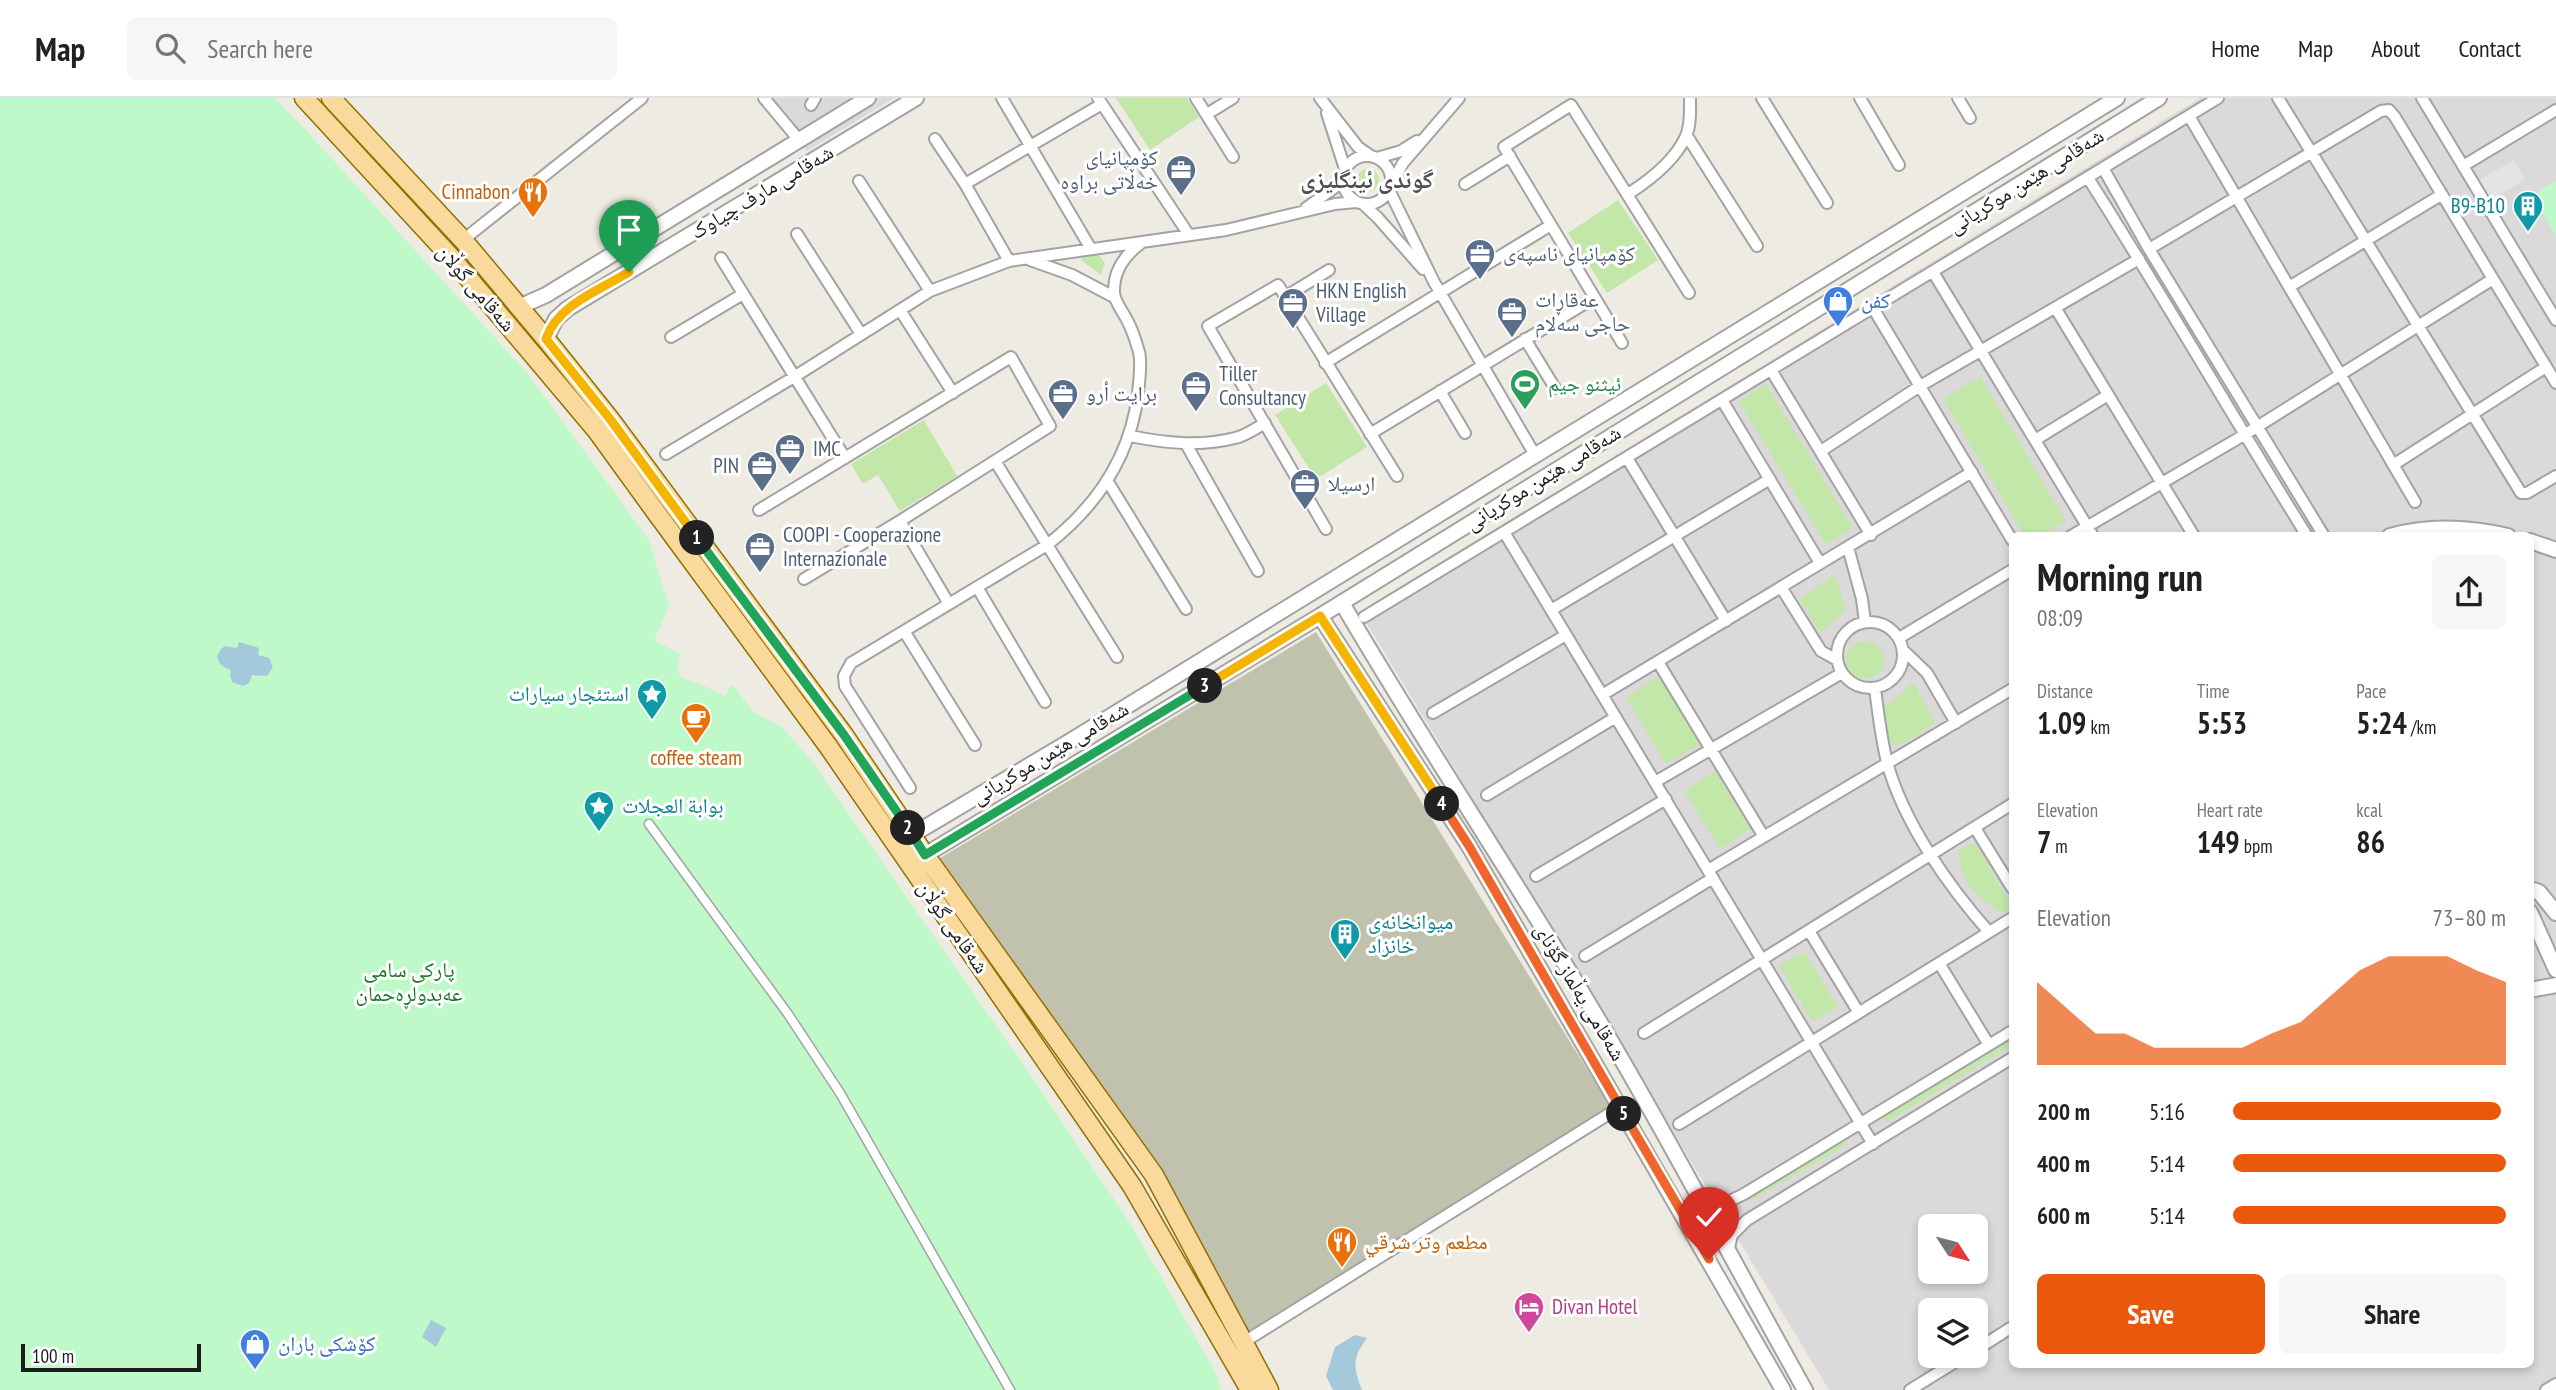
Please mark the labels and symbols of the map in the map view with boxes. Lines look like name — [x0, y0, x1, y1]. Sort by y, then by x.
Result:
street label: شەقامی هێمن موکریانی — [1943, 122, 2109, 239]
street label: شەقامی مارف چیاوک — [685, 138, 838, 245]
place label: کۆمپانیای خەڵاتی براوە — [1061, 144, 1158, 195]
office icon: کۆمپانیای خەڵاتی براوە — [1164, 153, 1198, 197]
district label: گوندی ئینگلیزی — [1300, 164, 1434, 195]
restaurant icon: Cinnabon — [516, 175, 550, 219]
place label: Cinnabon — [442, 178, 510, 205]
building icon: B9-B10 — [2511, 189, 2545, 233]
place label: B9-B10 — [2451, 192, 2505, 219]
pin — [599, 200, 659, 272]
office icon: کۆمپانیای ناسپەی — [1463, 237, 1497, 281]
street label: شەقامی گوڵان — [431, 238, 522, 337]
place label: کۆمپانیای ناسپەی — [1503, 240, 1635, 267]
place label: HKN English Village — [1315, 277, 1406, 328]
shop icon: كفن — [1821, 284, 1855, 328]
office icon: HKN English Village — [1276, 286, 1310, 330]
place label: عەقاڕات حاجی سەلام — [1535, 286, 1630, 338]
place label: كفن — [1861, 287, 1890, 314]
office icon: عەقاڕات حاجی سەلام — [1495, 295, 1529, 339]
place label: Tiller Consultancy — [1219, 360, 1306, 411]
sports icon: ئيثنو جيم — [1508, 367, 1542, 411]
office icon: Tiller Consultancy — [1179, 369, 1213, 413]
place label: ئيثنو جيم — [1548, 370, 1621, 398]
office icon: برايت أرو — [1046, 377, 1080, 421]
place label: برايت أرو — [1086, 380, 1157, 407]
street label: شەقامی هێمن موکریانی — [1460, 419, 1626, 536]
office icon: IMC — [773, 432, 807, 476]
place label: IMC — [813, 435, 841, 462]
office icon: PIN — [745, 449, 779, 493]
place label: PIN — [713, 452, 739, 479]
office icon: ارسيلا — [1288, 467, 1322, 511]
place label: ارسيلا — [1328, 470, 1375, 497]
pin: 1 — [680, 520, 714, 556]
place label: COOPI - Cooperazione Internazionale — [783, 521, 941, 572]
office icon: COOPI - Cooperazione Internazionale — [743, 530, 777, 574]
pin: 3 — [1188, 668, 1222, 704]
place icon: استئجار سيارات — [635, 677, 669, 721]
place label: استئجار سيارات — [509, 680, 629, 707]
street label: شەقامی هێمن موکریانی — [966, 695, 1133, 810]
cafe icon: coffee steam — [679, 701, 713, 745]
place label: coffee steam — [650, 744, 742, 771]
pin: 4 — [1424, 786, 1460, 822]
place icon: بوابة العجلات — [582, 789, 616, 833]
place label: بوابة العجلات — [622, 792, 723, 819]
pin: 2 — [890, 810, 926, 846]
street label: شەقامی گوڵان — [911, 875, 995, 979]
place label: میوانخانەی خانزاد — [1368, 908, 1453, 959]
building icon: میوانخانەی خانزاد — [1328, 917, 1362, 961]
street label: شەقامی یەڵماز گۆنای — [1529, 918, 1632, 1066]
park label: پارکی سامی عەبدولڕەحمان — [356, 956, 463, 1010]
pin: 5 — [1606, 1096, 1642, 1132]
pin — [1679, 1187, 1739, 1259]
north arrow — [1918, 1214, 1988, 1284]
restaurant icon: مطعم وتر شرقي — [1325, 1225, 1359, 1269]
place label: مطعم وتر شرقي — [1365, 1228, 1488, 1258]
hotel icon: Divan Hotel — [1512, 1290, 1546, 1334]
place label: Divan Hotel — [1552, 1293, 1637, 1320]
shop icon: کۆشکی باران — [238, 1327, 272, 1371]
place label: کۆشکی باران — [278, 1330, 376, 1357]
scale bar — [21, 1341, 201, 1373]

